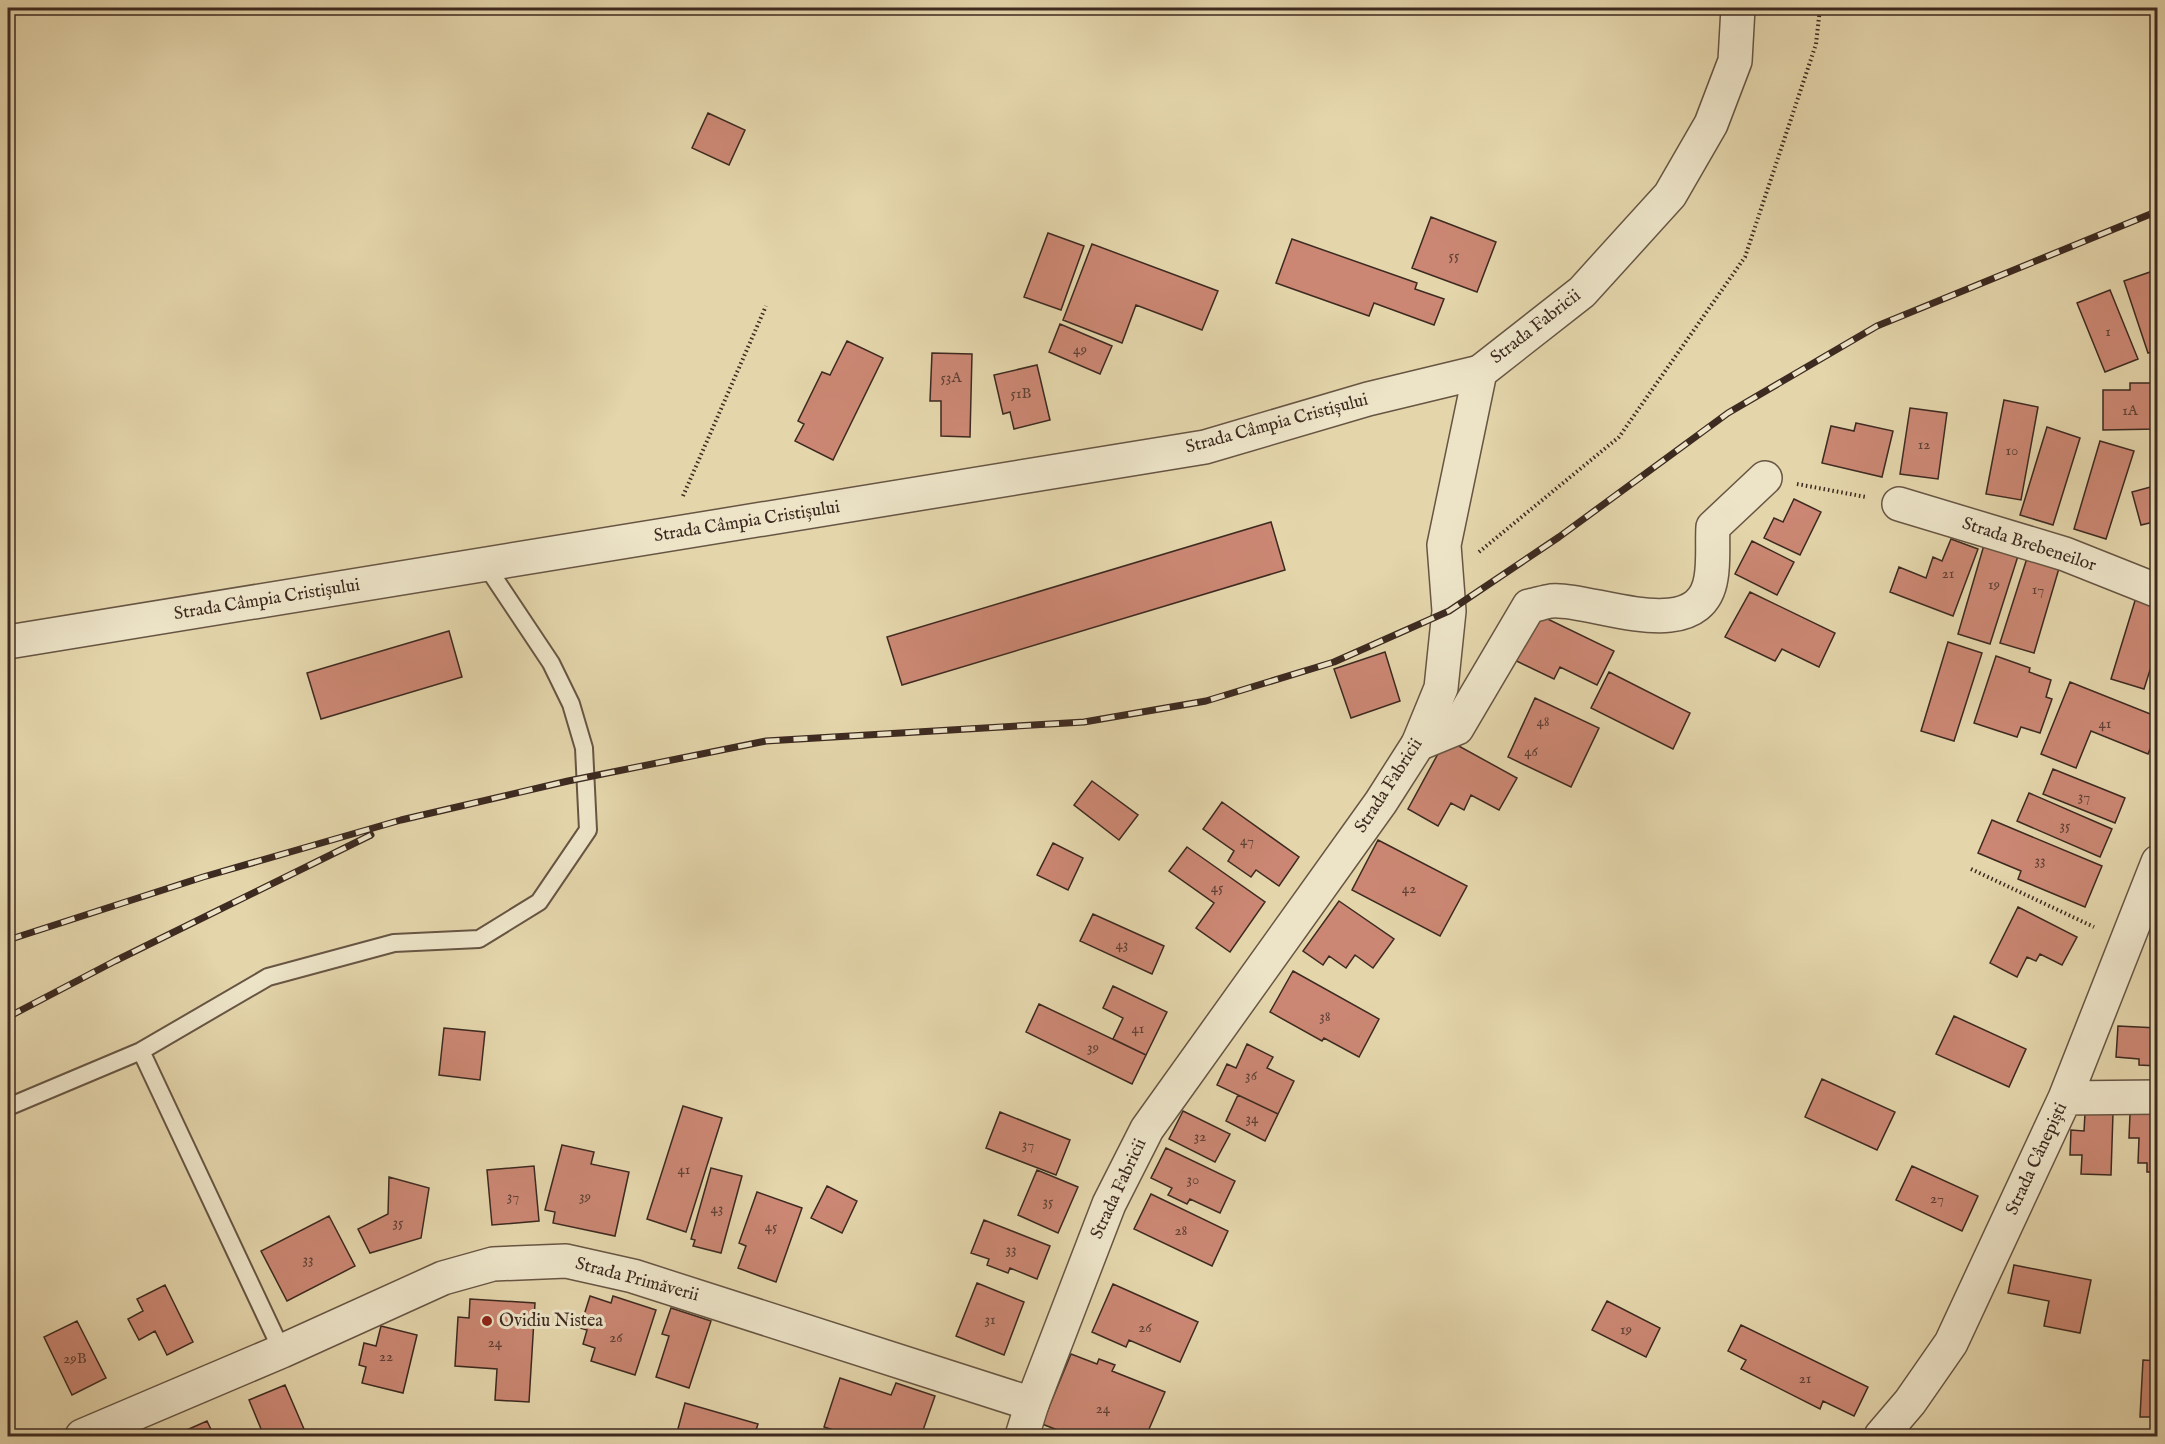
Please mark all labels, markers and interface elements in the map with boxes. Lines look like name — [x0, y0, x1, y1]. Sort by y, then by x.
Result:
house number: 55 — [1449, 246, 1460, 265]
street label: Strada Fabricii — [1486, 284, 1586, 369]
house number: 1 — [2105, 322, 2111, 341]
house number: 49 — [1073, 340, 1087, 359]
house number: 53A — [940, 368, 962, 387]
house number: 51B — [1011, 384, 1032, 403]
street label: Strada Câmpia Cristișului — [1183, 389, 1371, 459]
house number: 1A — [2122, 401, 2139, 420]
house number: 12 — [1918, 435, 1930, 454]
house number: 10 — [2006, 441, 2018, 460]
street label: Strada Câmpia Cristișului — [652, 496, 842, 548]
street label: Strada Brebeneilor — [1959, 513, 2099, 578]
house number: 21 — [1942, 564, 1954, 583]
street label: Strada Câmpia Cristișului — [172, 574, 362, 626]
house number: 19 — [1988, 575, 2000, 594]
house number: 17 — [2032, 580, 2044, 599]
house number: 48 — [1536, 712, 1550, 731]
house number: 41 — [2099, 714, 2111, 733]
street label: Strada Fabricii — [1350, 734, 1428, 838]
house number: 46 — [1524, 742, 1539, 761]
house number: 37 — [2078, 787, 2090, 806]
house number: 35 — [2059, 816, 2071, 835]
house number: 47 — [1240, 831, 1254, 850]
house number: 33 — [2034, 851, 2046, 870]
house number: 45 — [1211, 878, 1224, 897]
house number: 42 — [1402, 879, 1416, 898]
house number: 43 — [1116, 935, 1128, 954]
house number: 38 — [1319, 1007, 1331, 1026]
house number: 41 — [1132, 1019, 1144, 1038]
house number: 39 — [1087, 1038, 1099, 1057]
house number: 36 — [1245, 1066, 1258, 1085]
street label: Strada Cânepiști — [2001, 1099, 2073, 1219]
house number: 34 — [1246, 1109, 1259, 1128]
house number: 32 — [1194, 1127, 1206, 1146]
house number: 37 — [1022, 1135, 1034, 1154]
street label: Strada Fabricii — [1086, 1135, 1152, 1243]
house number: 41 — [678, 1160, 690, 1179]
house number: 30 — [1187, 1170, 1199, 1189]
house number: 37 — [507, 1187, 519, 1206]
house number: 39 — [579, 1187, 591, 1206]
house number: 27 — [1930, 1189, 1944, 1208]
house number: 35 — [1042, 1192, 1054, 1211]
house number: 43 — [711, 1199, 723, 1218]
house number: 35 — [392, 1213, 404, 1232]
house number: 45 — [765, 1217, 778, 1236]
house number: 28 — [1175, 1221, 1188, 1240]
house number: 33 — [1005, 1240, 1017, 1259]
house number: 33 — [302, 1250, 314, 1269]
street label: Strada Primăverii — [573, 1252, 701, 1308]
place label: Ovidiu Nistea — [499, 1310, 603, 1333]
house number: 31 — [984, 1310, 996, 1329]
marker: Ovidiu Nistea — [480, 1314, 494, 1328]
house number: 26 — [1138, 1318, 1152, 1337]
house number: 19 — [1620, 1320, 1632, 1339]
house number: 26 — [609, 1328, 623, 1347]
house number: 24 — [488, 1333, 503, 1352]
house number: 22 — [379, 1347, 393, 1366]
house number: 29B — [63, 1349, 87, 1368]
house number: 21 — [1799, 1369, 1811, 1388]
house number: 24 — [1096, 1399, 1111, 1418]

